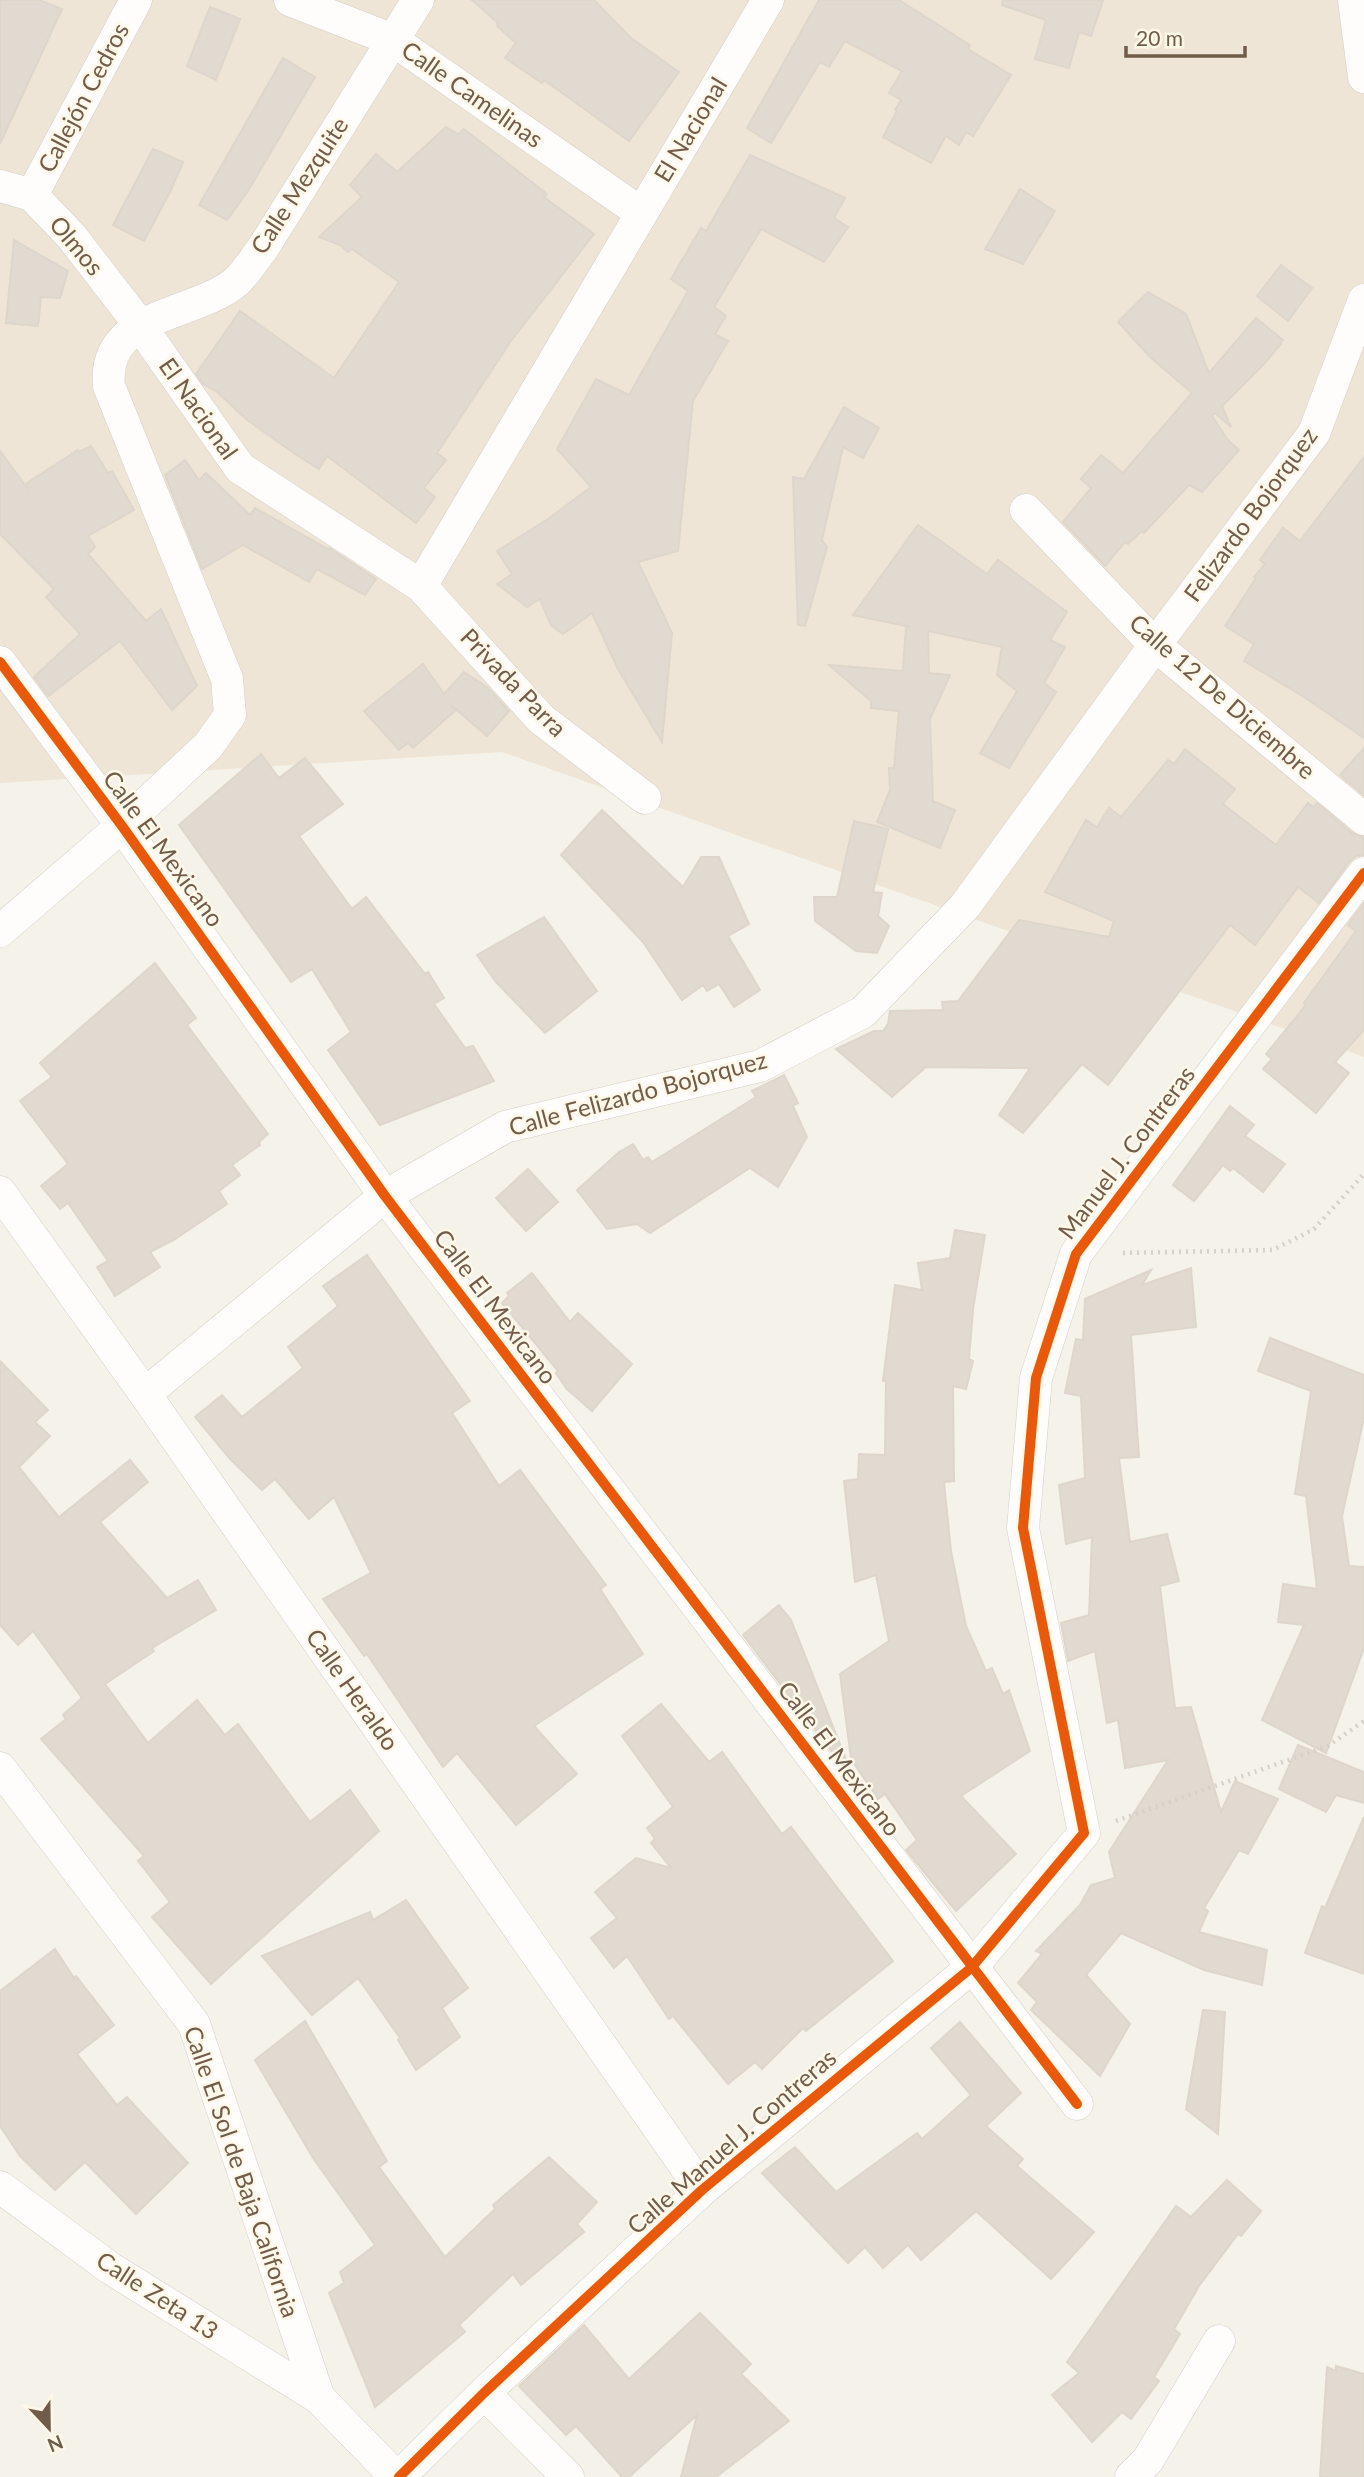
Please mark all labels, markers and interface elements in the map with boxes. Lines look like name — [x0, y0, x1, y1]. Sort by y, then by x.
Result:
scale bar — [1126, 14, 1245, 58]
street label: Callejón Cedros — [31, 18, 134, 177]
text: 20 m — [1136, 25, 1183, 50]
street label: Calle Camelinas — [397, 34, 549, 153]
street label: El Nacional — [647, 72, 732, 187]
street label: Calle Mezquite — [244, 111, 354, 259]
street label: Olmos — [44, 210, 110, 281]
street label: El Nacional — [154, 352, 245, 464]
street label: Felizardo Bojorquez — [1177, 421, 1323, 607]
street label: Calle 12 De Diciembre — [1124, 607, 1322, 784]
street label: Privada Parra — [455, 622, 573, 742]
street label: Calle El Mexicano — [98, 764, 231, 932]
street label: Calle Felizardo Bojorquez — [505, 1044, 770, 1141]
street label: Manuel J. Contreras — [1051, 1060, 1200, 1244]
street label: Calle El Mexicano — [429, 1223, 564, 1389]
street label: Calle Heraldo — [301, 1623, 406, 1756]
street label: Calle El Mexicano — [773, 1675, 908, 1841]
street label: Calle El Sol de Baja California — [179, 2022, 306, 2321]
street label: Calle Manuel J. Contreras — [621, 2042, 841, 2239]
street label: Calle Zeta 13 — [92, 2245, 224, 2345]
north arrow — [14, 2393, 84, 2463]
text: N — [44, 2431, 67, 2458]

